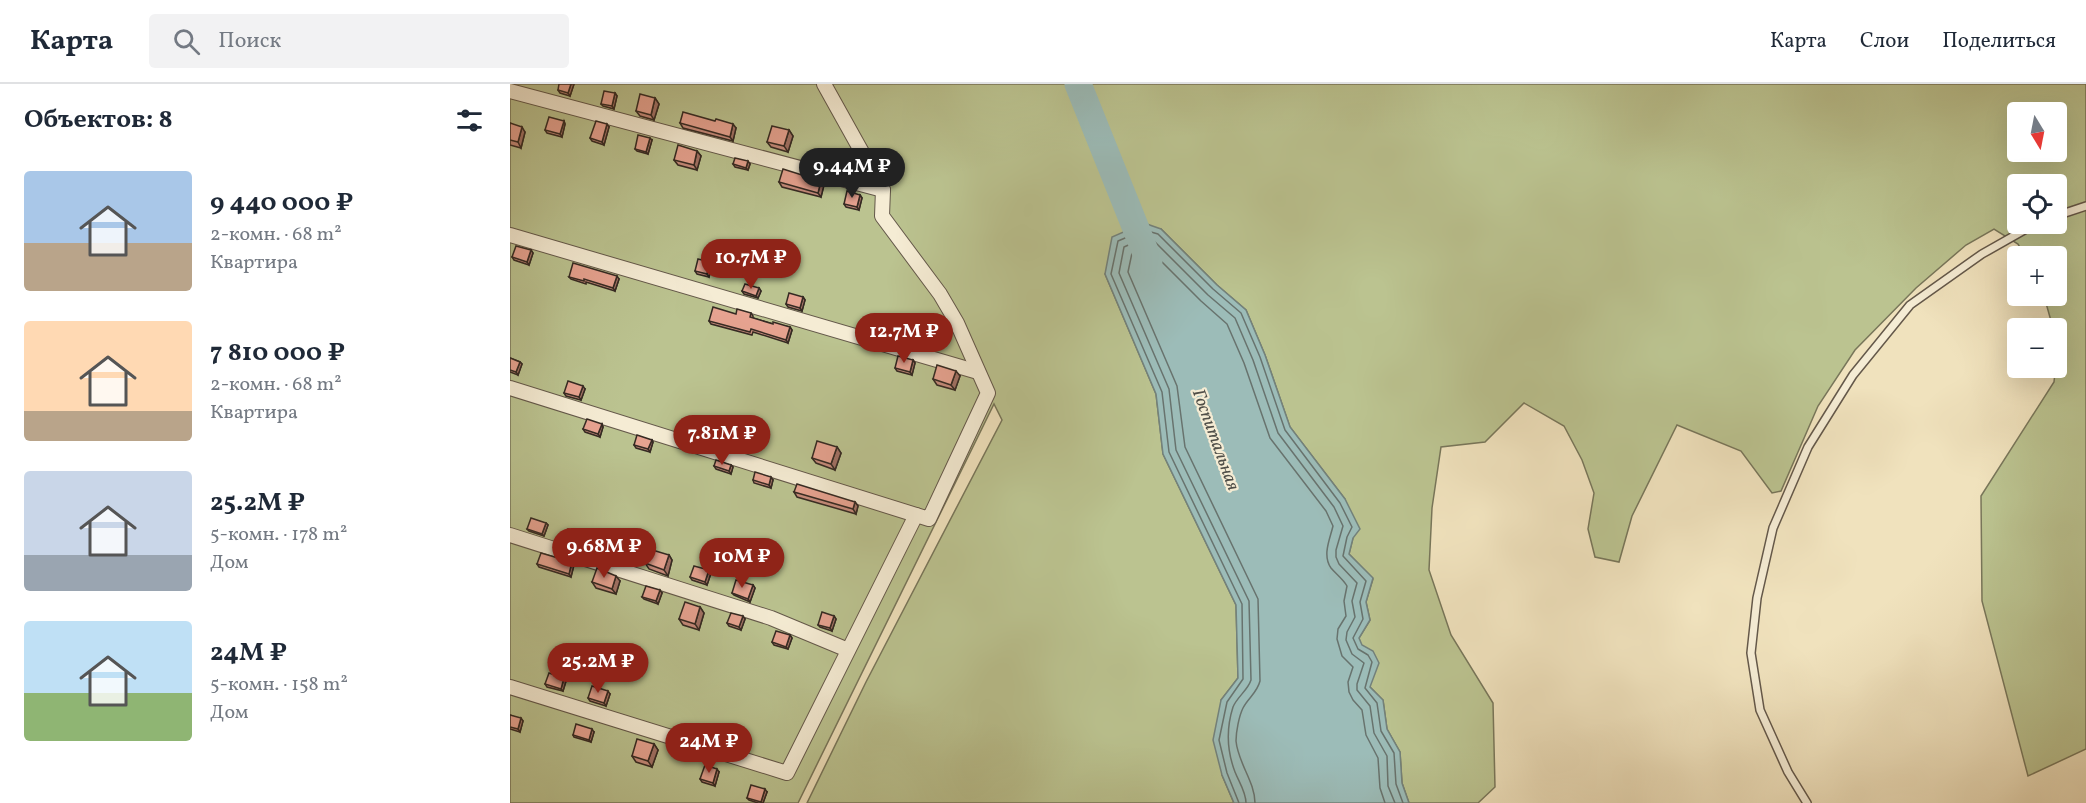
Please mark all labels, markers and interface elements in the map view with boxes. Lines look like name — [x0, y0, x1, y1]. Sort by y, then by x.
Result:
search box — [149, 14, 569, 68]
text: Карта — [30, 22, 113, 61]
icon: search — [170, 25, 203, 58]
text: Поиск — [218, 26, 281, 57]
text: Карта — [1770, 27, 1827, 56]
text: Слои — [1860, 27, 1909, 56]
text: Поделиться — [1942, 27, 2056, 56]
text: Объектов: 8 — [24, 102, 173, 138]
north arrow — [2007, 102, 2067, 162]
map controls — [2007, 102, 2067, 378]
icon: filters — [453, 104, 486, 137]
pin: 9.44M ₽ — [797, 148, 907, 199]
text: 9.44M ₽ — [813, 153, 891, 181]
button: locate — [2007, 174, 2067, 234]
text: 9 440 000 ₽ — [210, 185, 353, 221]
icon: home — [72, 195, 144, 267]
text: 2-комн. · 68 m² — [210, 221, 342, 249]
pin: 10.7M ₽ — [696, 239, 806, 290]
text: 10.7M ₽ — [715, 244, 787, 272]
button: + — [2007, 246, 2067, 306]
text: Квартира — [210, 249, 298, 277]
pin: 12.7M ₽ — [849, 313, 959, 364]
text: 12.7M ₽ — [869, 318, 939, 346]
button: − — [2007, 318, 2067, 378]
text: 7 810 000 ₽ — [210, 335, 345, 371]
icon: home — [72, 345, 144, 417]
text: 2-комн. · 68 m² — [210, 371, 342, 399]
water label: Госпитальная — [1185, 386, 1245, 494]
text: Квартира — [210, 399, 298, 427]
pin: 7.81M ₽ — [667, 415, 777, 466]
text: 7.81M ₽ — [687, 420, 757, 448]
text: 25.2M ₽ — [210, 485, 305, 521]
icon: home — [72, 495, 144, 567]
text: 5-комн. · 178 m² — [210, 521, 347, 549]
pin: 9.68M ₽ — [549, 528, 659, 579]
text: 9.68M ₽ — [566, 533, 642, 561]
pin: 10M ₽ — [700, 538, 784, 589]
text: 10M ₽ — [713, 543, 771, 571]
text: Дом — [210, 549, 249, 577]
text: 24M ₽ — [210, 635, 287, 671]
pin: 25.2M ₽ — [543, 643, 653, 694]
icon: home — [72, 645, 144, 717]
text: 25.2M ₽ — [561, 648, 635, 676]
text: 5-комн. · 158 m² — [210, 671, 348, 699]
text: Дом — [210, 699, 249, 727]
pin: 24M ₽ — [667, 723, 751, 774]
text: 24M ₽ — [679, 728, 739, 756]

